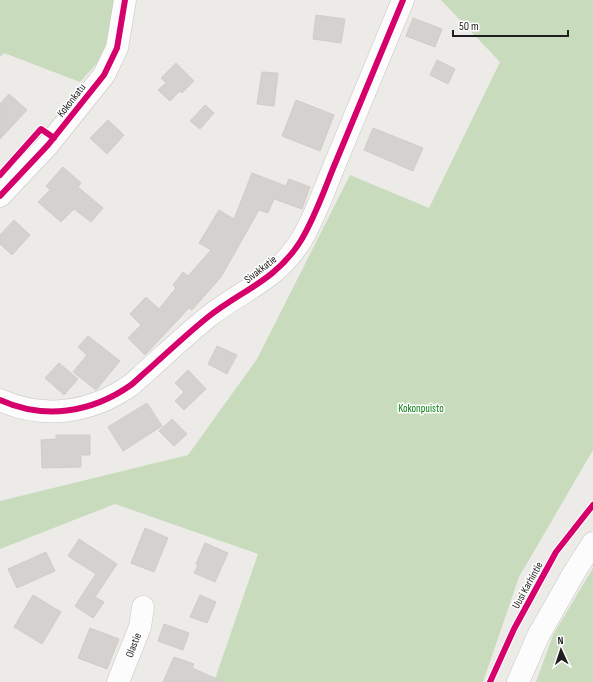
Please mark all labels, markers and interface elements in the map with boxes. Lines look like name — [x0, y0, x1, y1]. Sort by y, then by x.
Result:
scale bar — [453, 12, 568, 38]
text: 50 m — [459, 19, 479, 34]
street label: Kokonkatu — [54, 81, 89, 120]
street label: Sivakkatie — [242, 253, 279, 286]
park label: Kokonpuisto — [398, 402, 444, 415]
street label: Uusi Karhintie — [509, 560, 546, 611]
north arrow — [541, 630, 581, 670]
street label: Olastie — [123, 631, 144, 659]
text: N — [557, 634, 564, 647]

